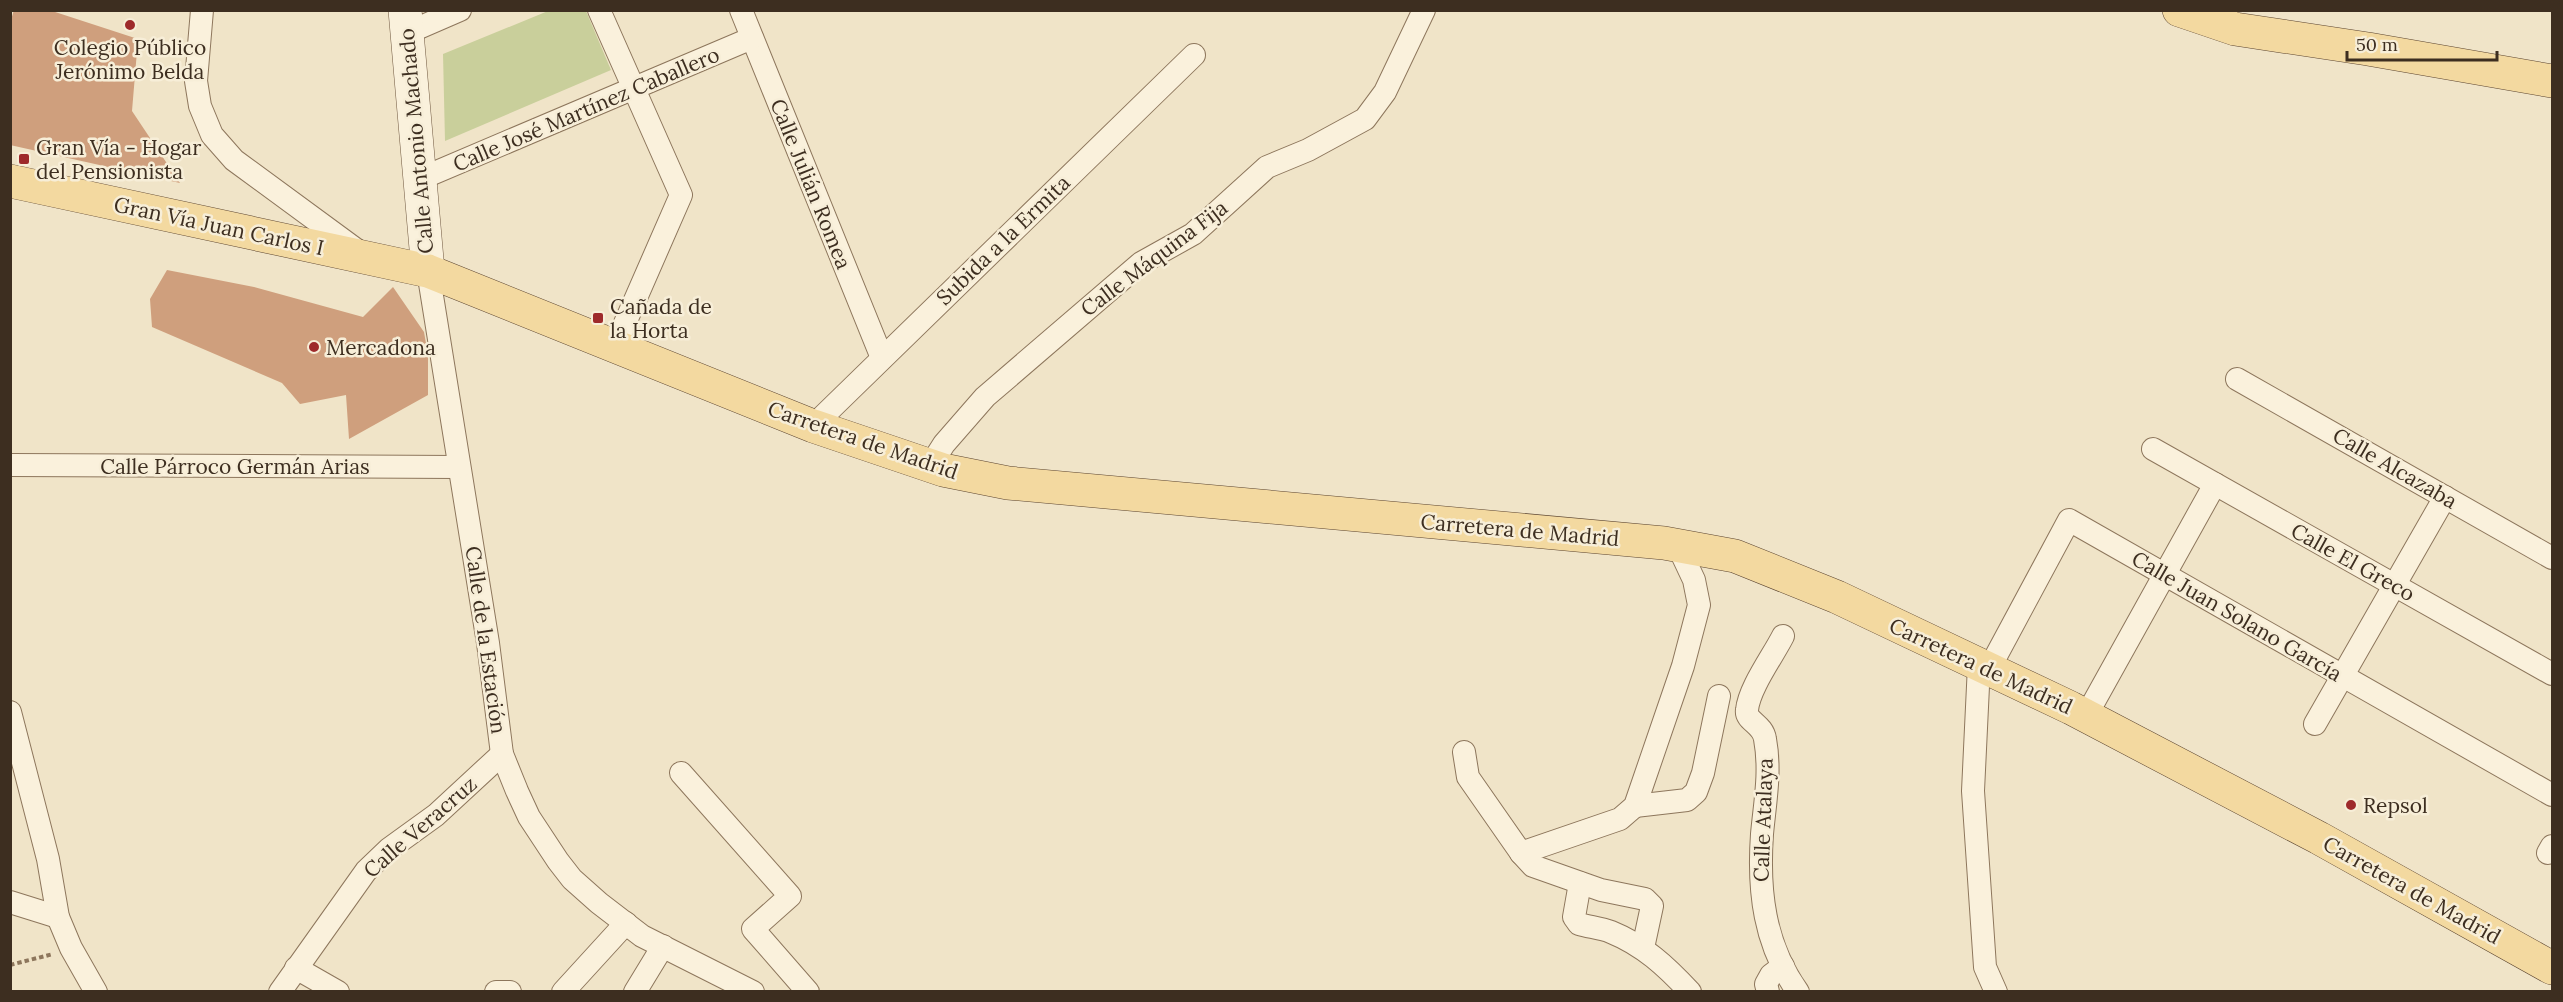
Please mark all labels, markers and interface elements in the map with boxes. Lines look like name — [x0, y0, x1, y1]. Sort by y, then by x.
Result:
marker: Colegio Público Jerónimo Belda — [123, 18, 137, 32]
scale bar — [2347, 24, 2497, 62]
street label: Calle Antonio Machado — [393, 27, 439, 255]
text: 50 m — [2356, 33, 2398, 56]
place label: Colegio Público Jerónimo Belda — [54, 34, 206, 85]
street label: Calle José Martínez Caballero — [449, 41, 723, 177]
street label: Calle Julián Romea — [765, 95, 858, 273]
place label: Gran Vía - Hogar del Pensionista — [36, 134, 201, 185]
marker: Gran Vía - Hogar del Pensionista — [17, 152, 31, 166]
street label: Subida a la Ermita — [930, 169, 1076, 311]
street label: Gran Vía Juan Carlos I — [112, 191, 326, 261]
street label: Calle Máquina Fija — [1075, 194, 1233, 322]
place label: Cañada de la Horta — [610, 293, 712, 344]
marker: Cañada de la Horta — [591, 311, 605, 325]
place label: Mercadona — [326, 334, 436, 361]
marker: Mercadona — [307, 340, 321, 354]
street label: Carretera de Madrid — [764, 395, 962, 485]
street label: Calle Alcazaba — [2328, 421, 2462, 515]
street label: Calle Párroco Germán Arias — [100, 453, 370, 480]
street label: Carretera de Madrid — [1420, 508, 1620, 552]
street label: Calle El Greco — [2286, 517, 2420, 607]
street label: Calle de la Estación — [459, 544, 513, 736]
street label: Calle Juan Solano García — [2127, 545, 2347, 687]
street label: Carretera de Madrid — [1885, 612, 2077, 720]
street label: Calle Atalaya — [1747, 757, 1779, 882]
street label: Calle Veracruz — [358, 770, 482, 884]
place label: Repsol — [2363, 792, 2428, 819]
marker: Repsol — [2344, 798, 2358, 812]
street label: Carretera de Madrid — [2318, 830, 2506, 950]

